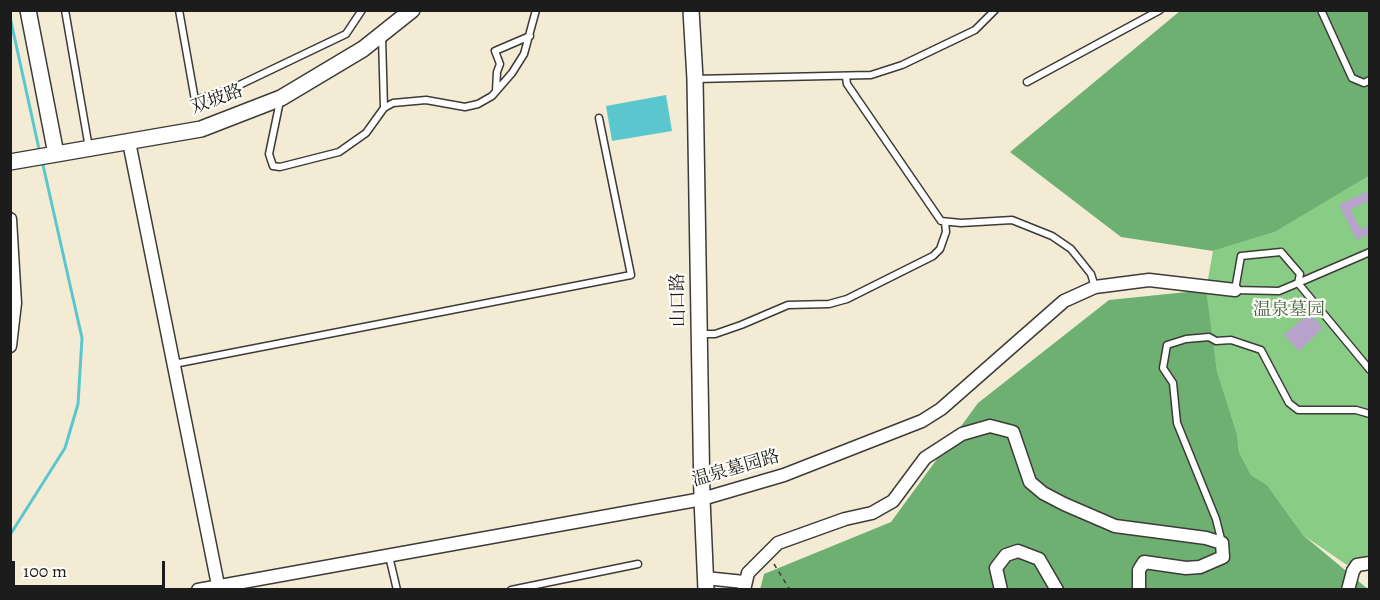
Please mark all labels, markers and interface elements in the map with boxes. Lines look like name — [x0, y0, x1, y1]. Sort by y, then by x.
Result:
street label: 双坡路 — [188, 81, 246, 119]
street label: 山口路 — [668, 273, 690, 327]
park label: 温泉墓园 — [1253, 300, 1325, 322]
street label: 温泉墓园路 — [690, 446, 782, 492]
scale bar — [15, 549, 168, 587]
text: 100 m — [23, 559, 67, 583]

